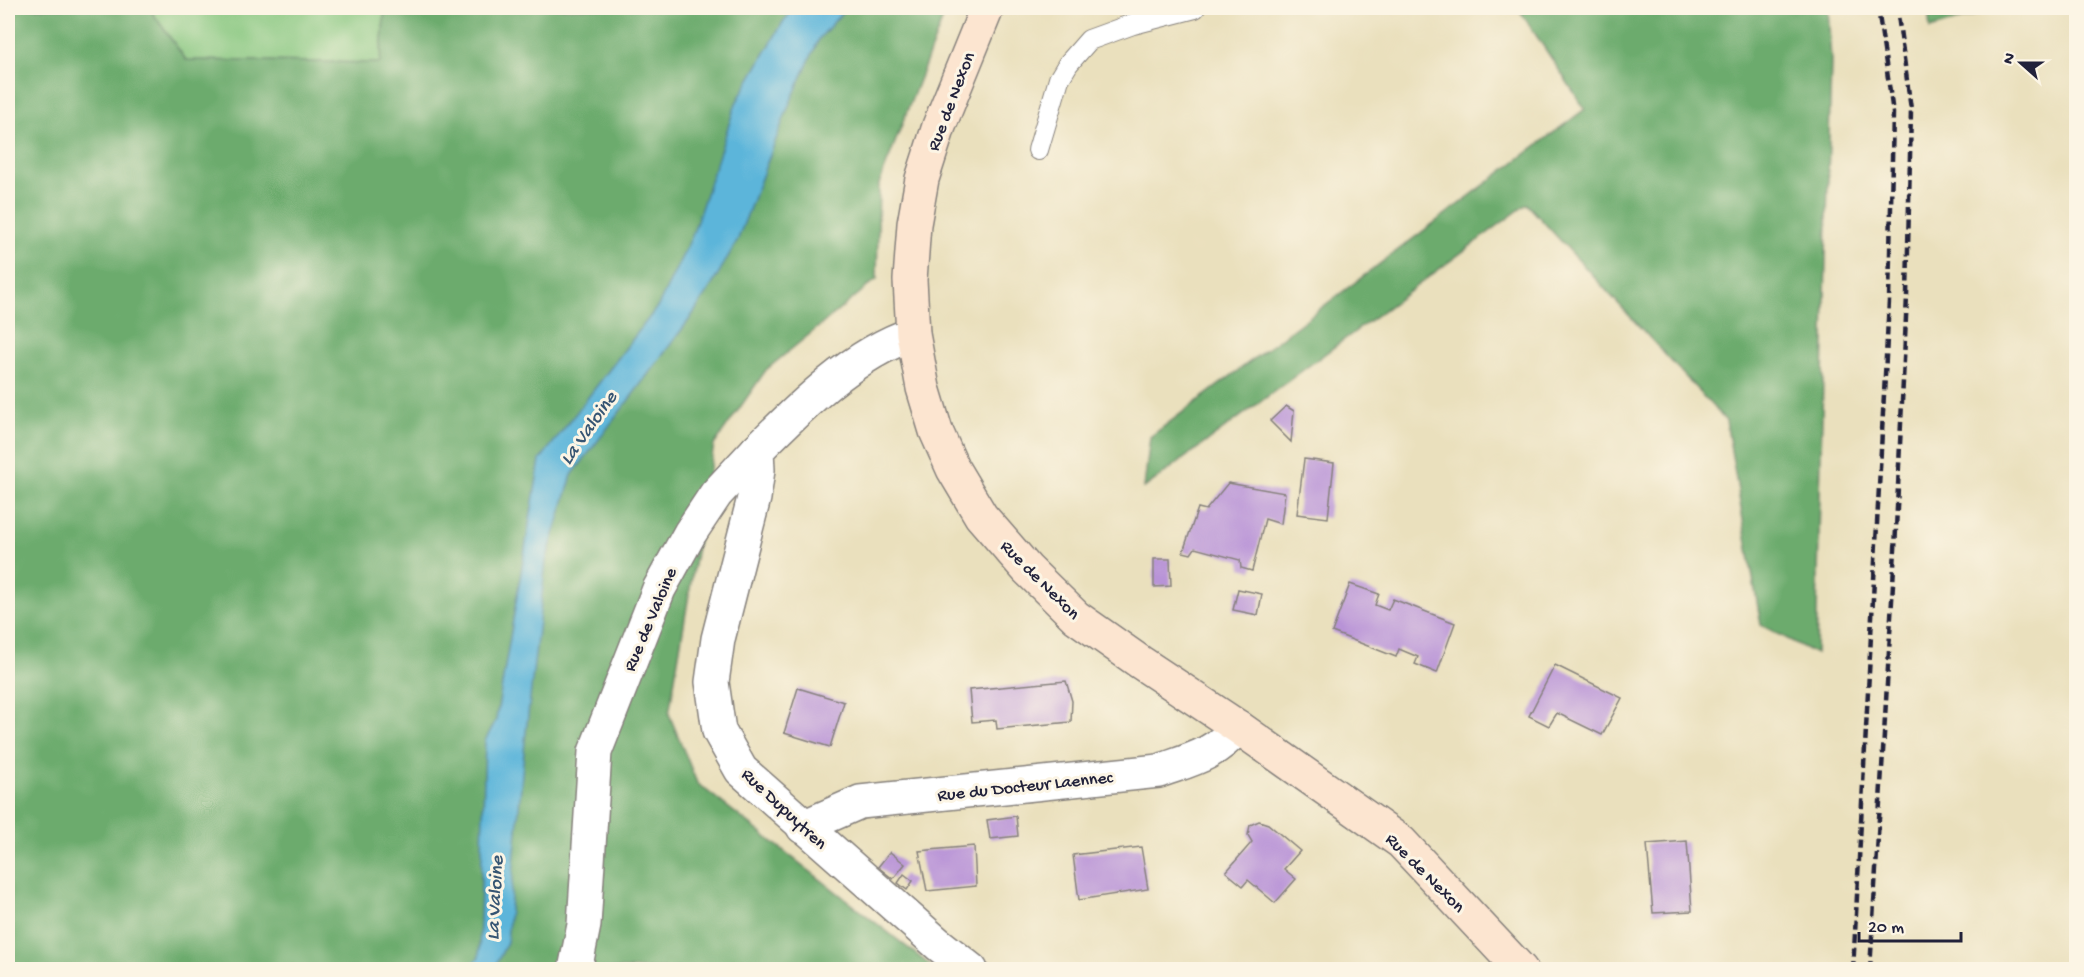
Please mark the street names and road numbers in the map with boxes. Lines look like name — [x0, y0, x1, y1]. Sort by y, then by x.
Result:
street label: Rue de Nexon — [924, 49, 981, 154]
street label: Rue de Nexon — [995, 537, 1084, 625]
street label: Rue de Valoine — [620, 564, 683, 675]
street label: Rue Dupuytren — [736, 765, 831, 855]
street label: Rue du Docteur Laennec — [937, 768, 1115, 807]
street label: Rue de Nexon — [1380, 830, 1469, 918]

